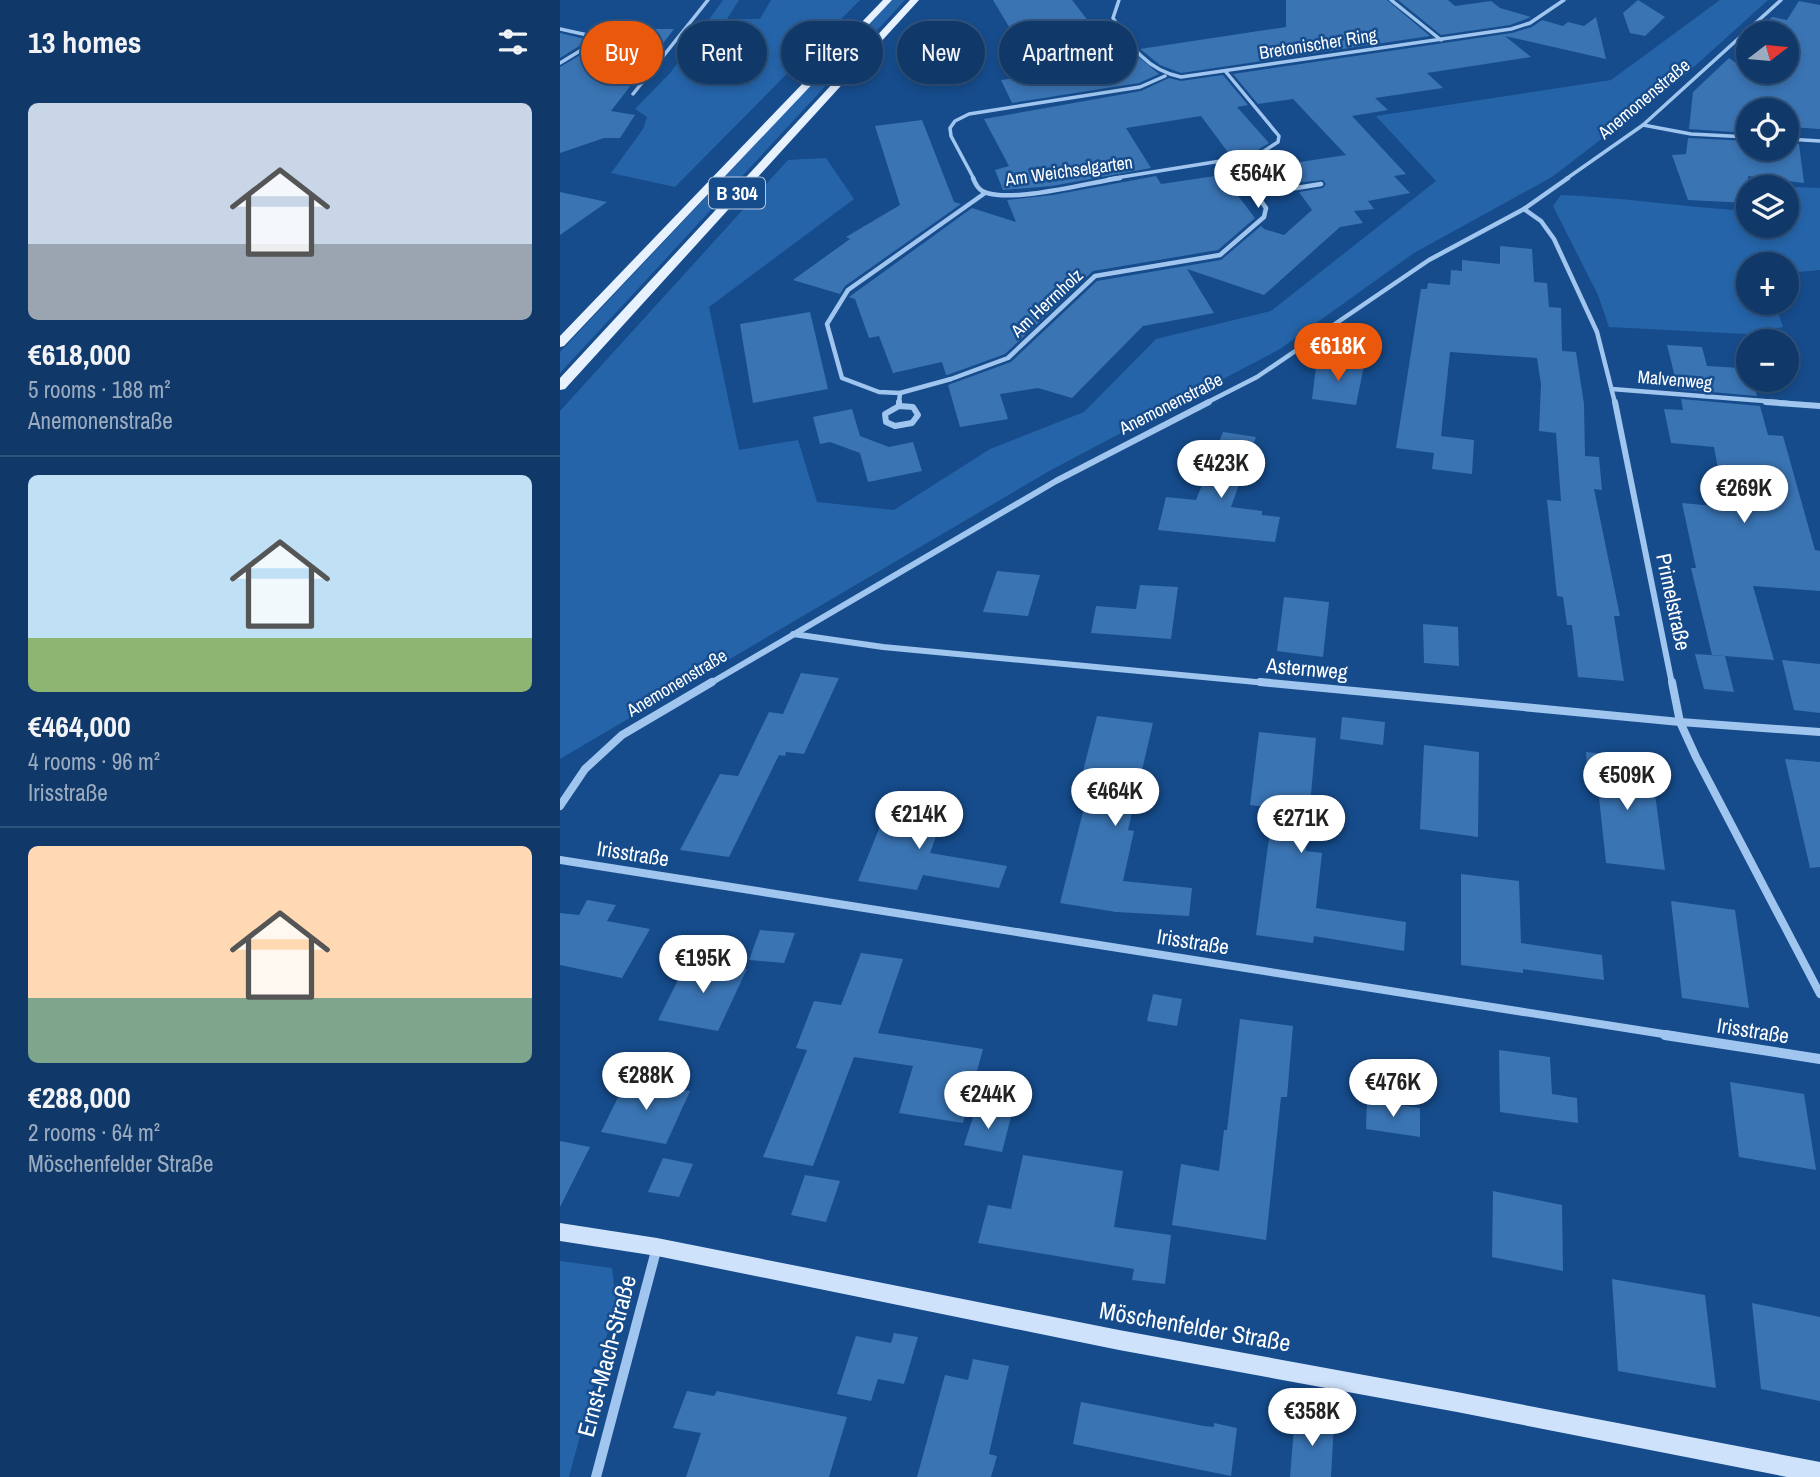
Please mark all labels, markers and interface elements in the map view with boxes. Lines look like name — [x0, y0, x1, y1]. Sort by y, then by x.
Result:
chip: Buy — [581, 21, 663, 84]
chip: Rent — [677, 21, 767, 84]
chip: Filters — [781, 21, 883, 84]
chip: New — [897, 21, 985, 84]
chip: Apartment — [999, 21, 1137, 84]
north arrow — [1736, 21, 1799, 84]
map controls — [1736, 21, 1799, 392]
text: 13 homes — [28, 22, 142, 62]
street label: Bretonischer Ring — [1257, 22, 1379, 65]
icon: filters — [494, 23, 532, 61]
street label: Anemonenstraße — [1592, 53, 1695, 145]
button: locate — [1736, 98, 1799, 161]
icon: home — [217, 149, 343, 275]
street label: Am Weichselgarten — [1003, 149, 1134, 192]
pin: €564K — [1209, 150, 1307, 210]
text: €564K — [1230, 157, 1286, 188]
button: layers — [1736, 175, 1799, 238]
road number: B 304 — [709, 178, 765, 209]
button: + — [1736, 252, 1799, 315]
street label: Am Herrnholz — [1004, 263, 1088, 343]
pin: €618K — [1289, 324, 1387, 383]
button: − — [1736, 329, 1799, 392]
text: €618K — [1310, 330, 1366, 361]
text: €618,000 — [28, 334, 131, 374]
street label: Malvenweg — [1637, 364, 1714, 395]
street label: Anemonenstraße — [1114, 367, 1227, 441]
text: 5 rooms · 188 m² — [28, 374, 171, 405]
text: Anemonenstraße — [28, 405, 173, 436]
pin: €423K — [1172, 440, 1270, 500]
text: €423K — [1193, 447, 1249, 478]
pin: €269K — [1695, 466, 1793, 525]
text: €269K — [1716, 472, 1772, 503]
icon: home — [217, 521, 343, 647]
street label: Primelstraße — [1649, 551, 1698, 653]
street label: Anemonenstraße — [621, 643, 732, 723]
street label: Asternweg — [1264, 650, 1349, 687]
text: €464,000 — [28, 706, 131, 746]
text: 4 rooms · 96 m² — [28, 746, 160, 777]
pin: €509K — [1578, 752, 1676, 812]
text: €509K — [1599, 759, 1655, 790]
pin: €464K — [1066, 768, 1164, 828]
text: €464K — [1087, 775, 1143, 806]
text: Irisstraße — [28, 777, 108, 808]
pin: €214K — [870, 792, 968, 851]
pin: €271K — [1252, 796, 1350, 855]
text: €214K — [891, 798, 947, 829]
text: €271K — [1273, 802, 1329, 833]
street label: Irisstraße — [595, 833, 671, 874]
icon: home — [217, 892, 343, 1018]
street label: Irisstraße — [1155, 921, 1231, 962]
pin: €195K — [654, 936, 752, 995]
text: €195K — [675, 942, 731, 973]
street label: Irisstraße — [1715, 1010, 1791, 1051]
pin: €288K — [597, 1052, 695, 1112]
text: €288K — [618, 1059, 674, 1090]
pin: €476K — [1344, 1060, 1442, 1119]
text: €476K — [1365, 1066, 1421, 1097]
pin: €244K — [939, 1072, 1037, 1131]
text: €288,000 — [28, 1077, 131, 1117]
text: €244K — [960, 1078, 1016, 1109]
text: 2 rooms · 64 m² — [28, 1117, 160, 1148]
text: Möschenfelder Straße — [28, 1148, 214, 1179]
street label: Ernst-Mach-Straße — [569, 1271, 643, 1440]
street label: Möschenfelder Straße — [1097, 1293, 1293, 1359]
pin: €358K — [1263, 1388, 1361, 1448]
text: €358K — [1284, 1395, 1340, 1426]

